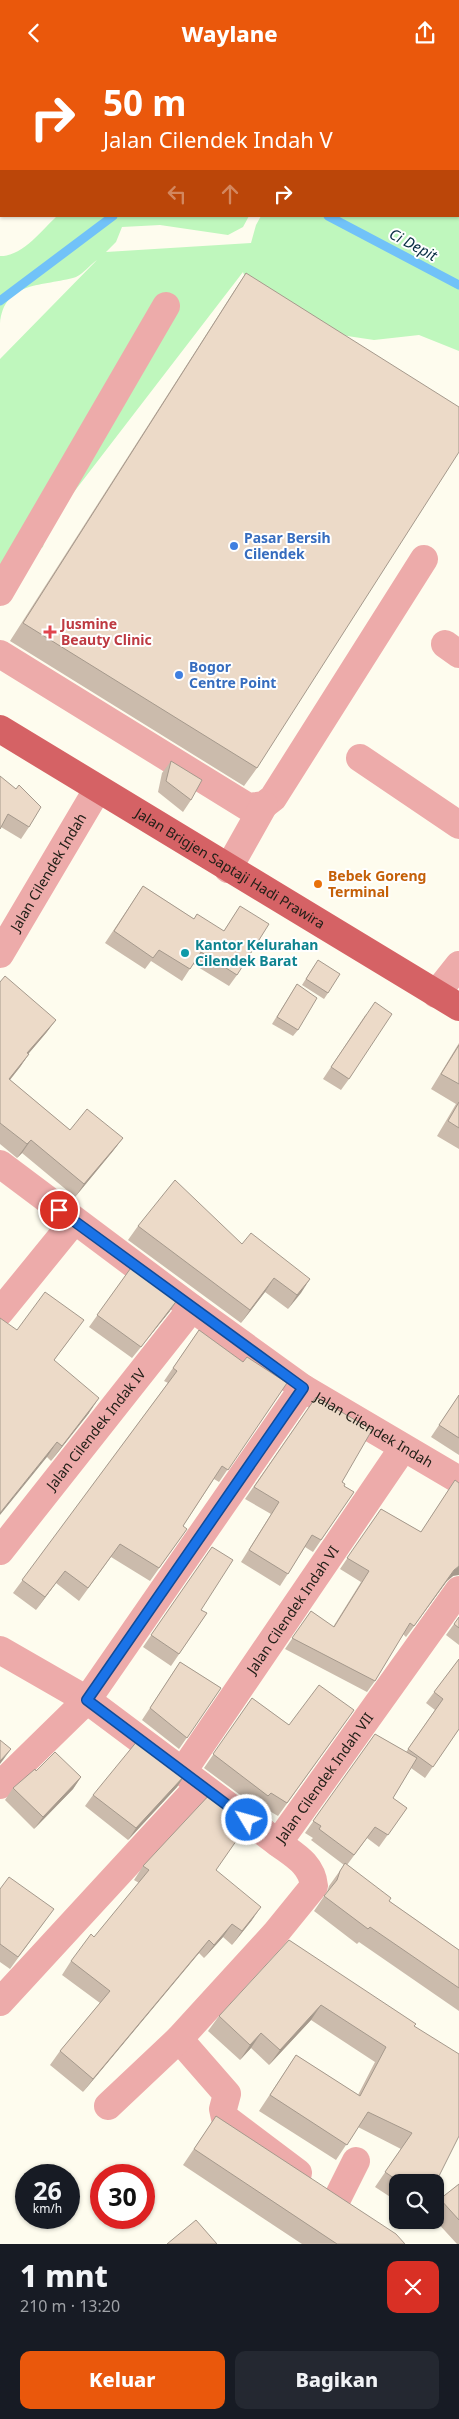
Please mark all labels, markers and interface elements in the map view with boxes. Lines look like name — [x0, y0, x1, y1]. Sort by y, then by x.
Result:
text: Waylane — [181, 18, 278, 48]
icon: back — [20, 19, 48, 47]
icon: share — [411, 19, 439, 47]
text: 50 m — [103, 79, 186, 126]
icon: right — [20, 85, 85, 150]
text: Jalan Cilendek Indah V — [103, 124, 333, 154]
icon: left — [163, 180, 191, 208]
icon: ahead — [216, 180, 244, 208]
icon: right — [269, 180, 297, 208]
water label: Ci Depit — [386, 223, 442, 266]
place label: Pasar Bersih Cilendek — [244, 528, 331, 563]
marker: Pasar Bersih Cilendek — [228, 540, 240, 552]
place label: Jusmine Beauty Clinic — [59, 614, 152, 649]
marker: Jusmine Beauty Clinic — [43, 625, 57, 639]
place label: Bogor Centre Point — [189, 657, 276, 692]
marker: Bogor Centre Point — [173, 669, 185, 681]
street label: Jalan Brigjen Saptaji Hadi Prawira — [130, 802, 329, 933]
street label: Jalan Cilendek Indah — [5, 809, 90, 936]
place label: Bebek Goreng Terminal — [328, 866, 426, 901]
marker: Bebek Goreng Terminal — [312, 878, 324, 890]
place label: Kantor Kelurahan Cilendek Barat — [195, 935, 318, 970]
marker: Kantor Kelurahan Cilendek Barat — [179, 947, 191, 959]
pin — [38, 1189, 80, 1231]
icon: arrive — [45, 1196, 73, 1224]
street label: Jalan Cilendek Indak IV — [41, 1364, 150, 1495]
street label: Jalan Cilendek Indah — [310, 1386, 437, 1472]
street label: Jalan Cilendek Indah VI — [241, 1542, 343, 1679]
street label: Jalan Cilendek Indah VII — [270, 1708, 377, 1848]
position arrow — [220, 1793, 272, 1845]
speed limit sign: 30 — [90, 2164, 155, 2229]
text: 26 — [33, 2173, 62, 2207]
map controls — [389, 2174, 444, 2229]
button: search — [389, 2174, 444, 2229]
text: km/h — [33, 2200, 62, 2217]
text: 1 mnt — [20, 2255, 108, 2296]
button: close — [387, 2261, 439, 2313]
text: 210 m · 13:20 — [20, 2295, 120, 2317]
button: Keluar — [20, 2351, 225, 2409]
button: Bagikan — [235, 2351, 439, 2409]

